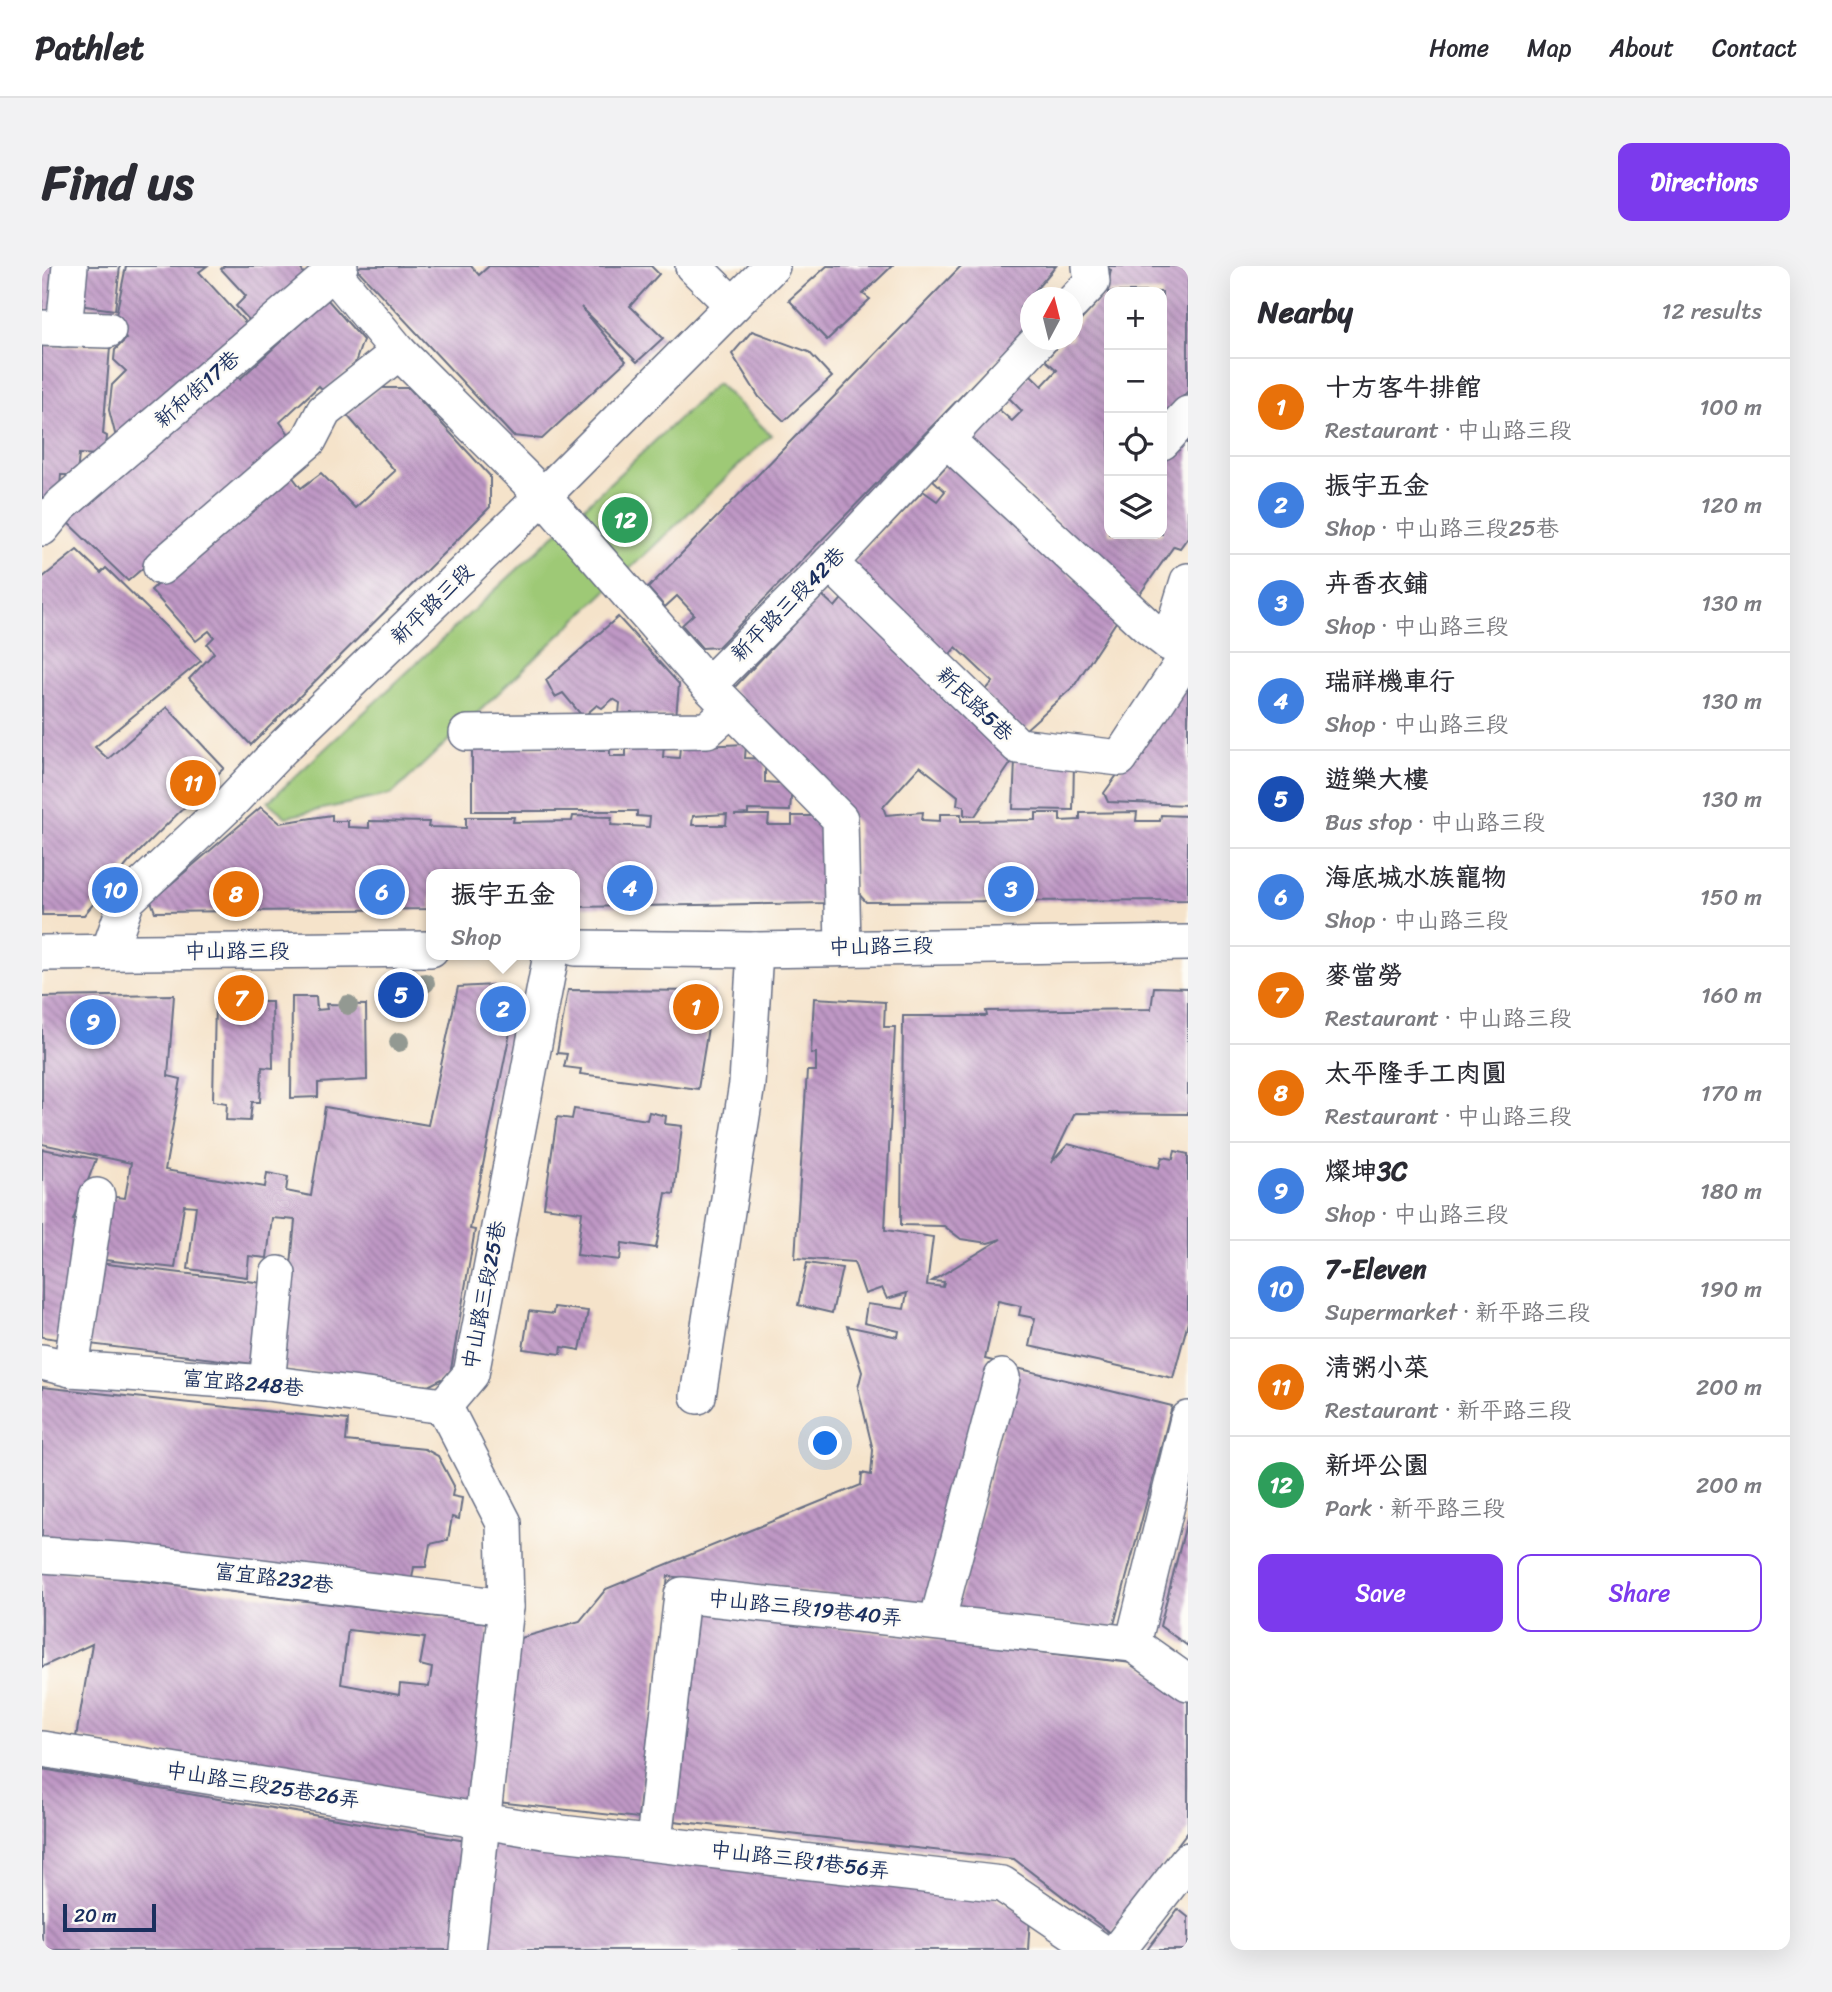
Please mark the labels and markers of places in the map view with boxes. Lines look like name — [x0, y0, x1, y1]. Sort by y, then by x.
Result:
pin: 12 — [602, 494, 648, 546]
pin: 11 — [170, 757, 216, 809]
pin: 4 — [607, 862, 653, 914]
pin: 3 — [988, 863, 1034, 915]
pin: 10 — [92, 864, 138, 916]
pin: 6 — [359, 866, 405, 918]
pin: 8 — [213, 868, 259, 920]
pin: 5 — [378, 969, 424, 1021]
pin: 7 — [218, 972, 264, 1024]
pin: 1 — [673, 981, 719, 1033]
pin: 2 — [480, 983, 526, 1035]
pin: 9 — [70, 996, 116, 1048]

